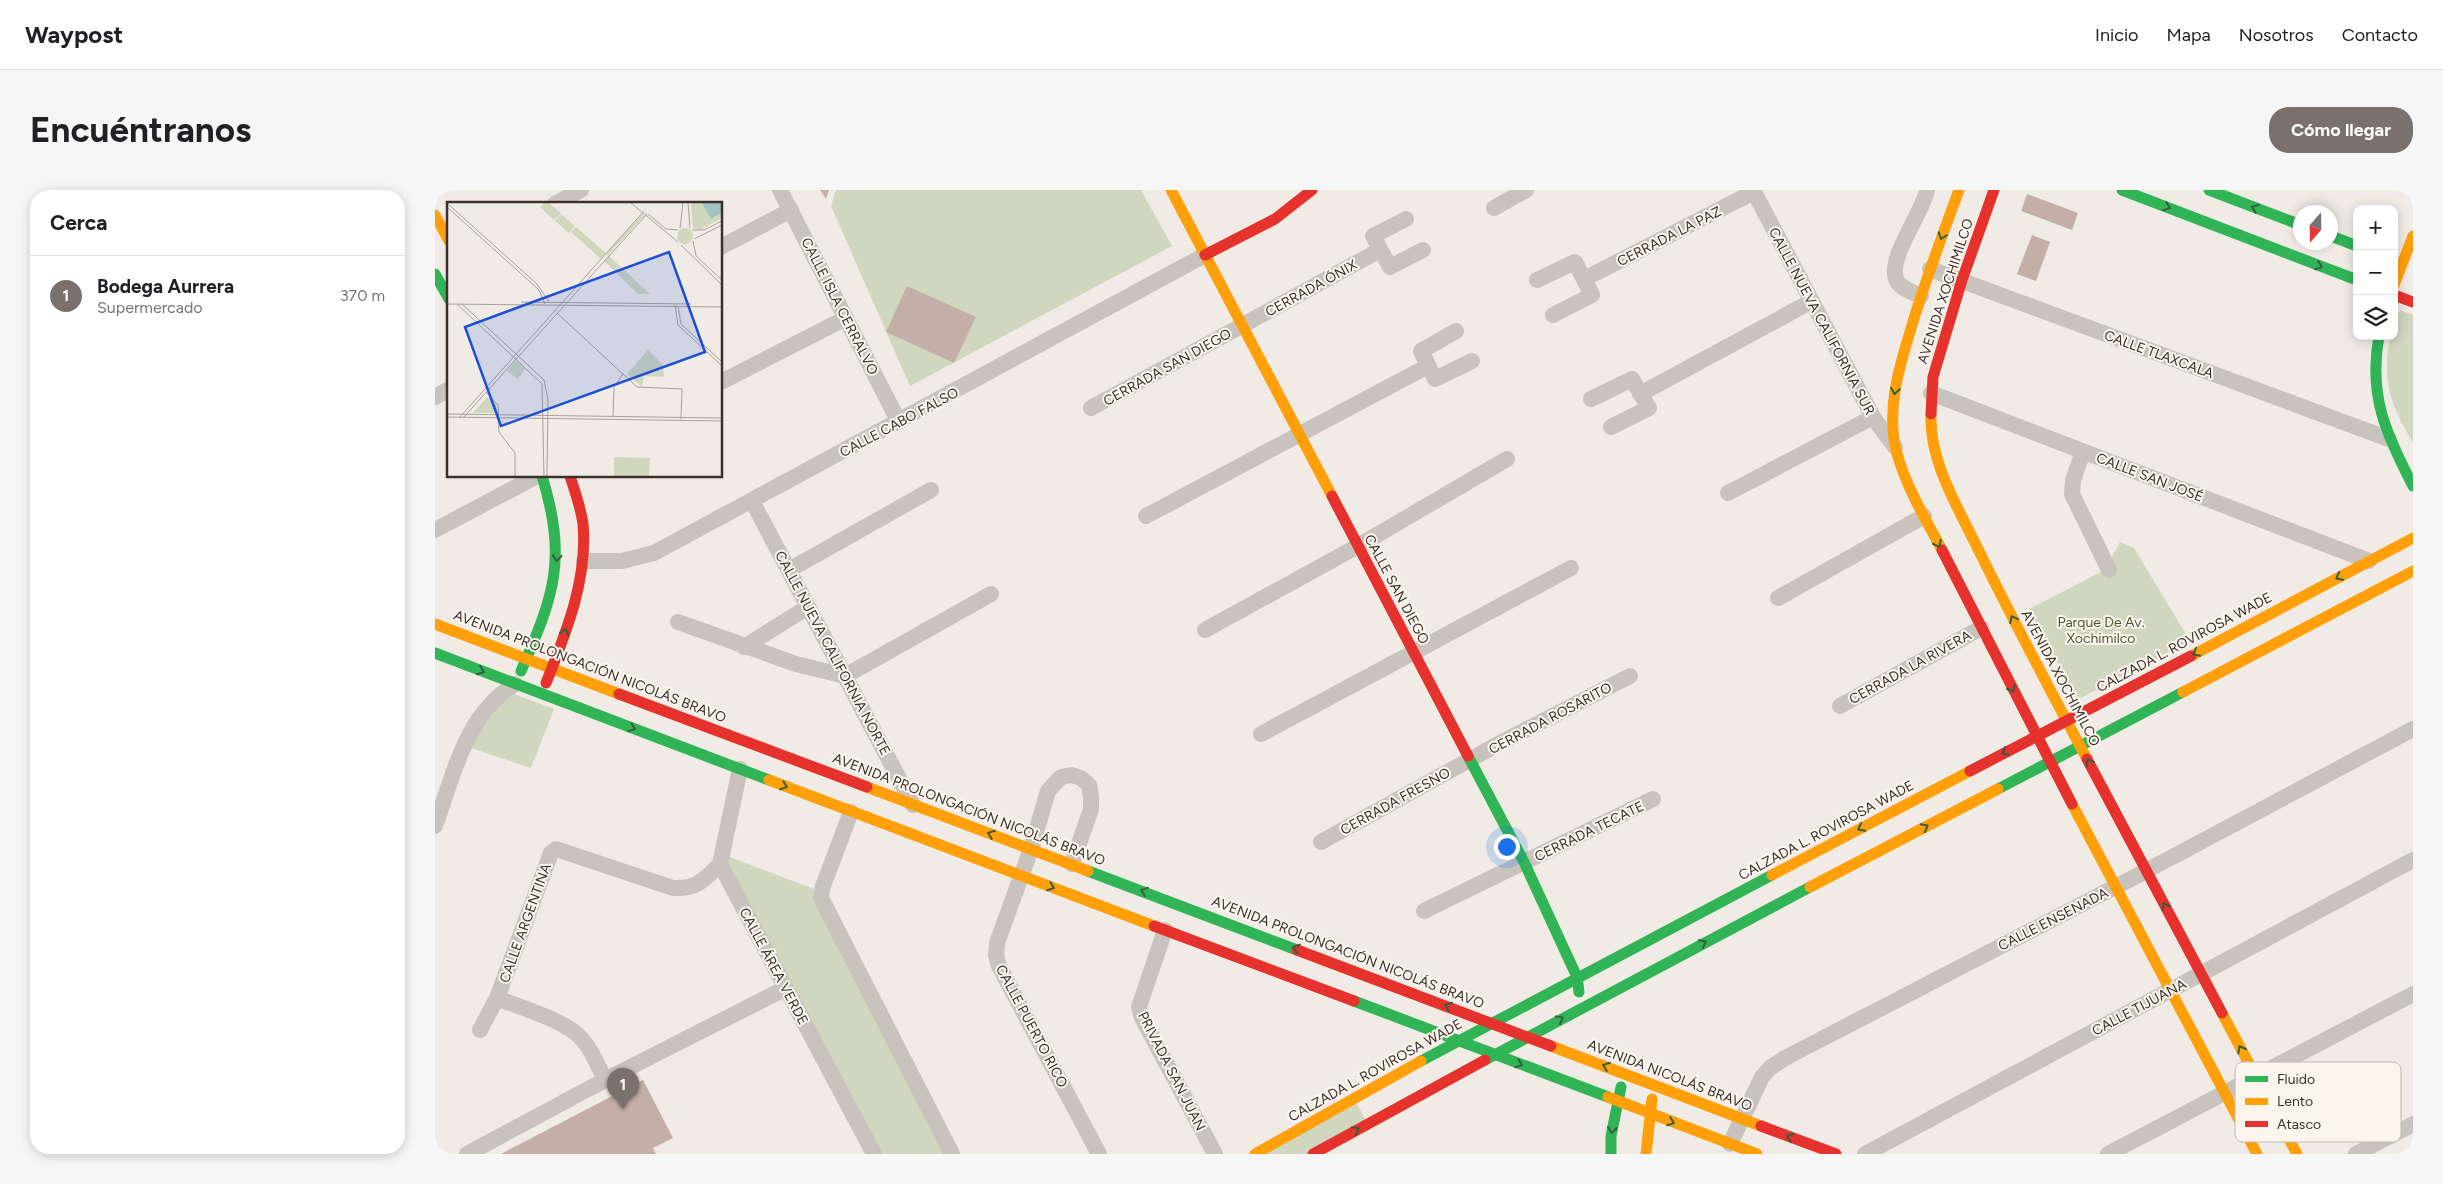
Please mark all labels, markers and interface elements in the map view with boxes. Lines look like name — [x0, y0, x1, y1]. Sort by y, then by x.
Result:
text: Waypost — [25, 20, 123, 49]
text: Inicio — [2095, 24, 2139, 46]
text: Mapa — [2167, 24, 2211, 46]
text: Nosotros — [2239, 24, 2314, 46]
text: Contacto — [2342, 24, 2418, 46]
button: Cómo llegar — [2269, 107, 2413, 153]
text: Encuéntranos — [30, 109, 251, 151]
one-way arrow — [2162, 201, 2171, 212]
inset map — [447, 202, 723, 478]
street label: CERRADA LA PAZ — [1614, 203, 1724, 270]
one-way arrow — [2251, 203, 2260, 214]
north arrow — [2293, 205, 2338, 250]
map controls — [2353, 205, 2398, 340]
button: + — [2353, 205, 2398, 250]
text: Cerca — [50, 210, 107, 235]
street label: AVENIDA XOCHIMILCO — [1914, 216, 1977, 366]
street label: CALLE NUEVA CALIFORNIA SUR — [1765, 225, 1878, 418]
one-way arrow — [1938, 231, 1948, 240]
street label: CALLE ISLA CERRALVO — [798, 235, 882, 378]
button: − — [2353, 250, 2398, 295]
street label: CERRADA ÓNIX — [1262, 256, 1360, 321]
one-way arrow — [2314, 260, 2323, 270]
text: Bodega Aurrera — [97, 275, 234, 298]
text: 1 — [63, 286, 69, 305]
text: 370 m — [340, 286, 385, 305]
button: layers — [2353, 295, 2398, 340]
text: Supermercado — [97, 298, 203, 317]
street label: CERRADA SAN DIEGO — [1100, 325, 1234, 410]
street label: CALLE TLAXCALA — [2102, 327, 2216, 382]
street label: CALLE CABO FALSO — [837, 384, 962, 461]
one-way arrow — [1891, 387, 1901, 395]
street label: CALLE SAN JOSÉ — [2094, 449, 2206, 506]
street label: CALLE SAN DIEGO — [1361, 532, 1433, 647]
one-way arrow — [1932, 539, 1942, 548]
street label: CALLE NUEVA CALIFORNIA NORTE — [771, 548, 894, 758]
one-way arrow — [552, 554, 563, 562]
one-way arrow — [2335, 571, 2344, 581]
street label: CALZADA L. ROVIROSA WADE — [2094, 589, 2275, 696]
street label: AVENIDA PROLONGACIÓN NICOLÁS BRAVO — [451, 606, 729, 726]
street label: AVENIDA XOCHIMILCO — [2017, 607, 2104, 749]
park label: Parque De Av. Xochimilco — [2057, 614, 2145, 647]
one-way arrow — [2009, 615, 2019, 624]
street label: CERRADA LA RIVERA — [1846, 627, 1975, 708]
one-way arrow — [559, 628, 569, 636]
one-way arrow — [2192, 647, 2201, 657]
one-way arrow — [476, 665, 484, 675]
street label: CERRADA ROSARITO — [1486, 679, 1615, 758]
one-way arrow — [2006, 684, 2016, 693]
one-way arrow — [628, 723, 636, 733]
one-way arrow — [2001, 746, 2010, 756]
street label: AVENIDA PROLONGACIÓN NICOLÁS BRAVO — [830, 749, 1108, 869]
one-way arrow — [2085, 759, 2095, 768]
street label: CERRADA FRESNO — [1337, 764, 1453, 839]
street label: CALZADA L. ROVIROSA WADE — [1736, 777, 1917, 884]
one-way arrow — [780, 780, 788, 790]
street label: CERRADA TECATE — [1532, 798, 1647, 865]
one-way arrow — [1857, 822, 1866, 832]
one-way arrow — [1920, 823, 1929, 833]
one-way arrow — [988, 830, 996, 840]
your location — [1494, 834, 1520, 860]
street label: CALLE ARGENTINA — [496, 861, 555, 985]
one-way arrow — [1046, 881, 1055, 891]
street label: CALLE ENSENADA — [1995, 884, 2112, 955]
one-way arrow — [1140, 887, 1148, 897]
street label: AVENIDA PROLONGACIÓN NICOLÁS BRAVO — [1209, 892, 1487, 1012]
one-way arrow — [2161, 902, 2171, 911]
street label: CALLE ÁREA VERDE — [736, 905, 812, 1028]
one-way arrow — [1698, 939, 1707, 949]
one-way arrow — [1292, 944, 1300, 954]
street label: CALLE PUERTO RICO — [992, 962, 1071, 1091]
street label: CALLE TIJUANA — [2089, 975, 2190, 1039]
one-way arrow — [1444, 1002, 1452, 1012]
street label: PRIVADA SAN JUAN — [1134, 1009, 1209, 1134]
street label: CALZADA L. ROVIROSA WADE — [1285, 1015, 1465, 1125]
one-way arrow — [1554, 1015, 1563, 1025]
street label: AVENIDA NICOLÁS BRAVO — [1585, 1036, 1755, 1115]
one-way arrow — [2238, 1046, 2248, 1055]
one-way arrow — [1514, 1058, 1523, 1068]
one-way arrow — [1602, 1062, 1611, 1072]
legend — [2235, 1062, 2401, 1142]
pin: 1 — [607, 1068, 639, 1109]
text: Fluido — [2277, 1071, 2315, 1088]
text: Lento — [2277, 1093, 2313, 1110]
one-way arrow — [1666, 1116, 1675, 1126]
text: Atasco — [2277, 1116, 2321, 1133]
one-way arrow — [1350, 1127, 1359, 1137]
one-way arrow — [1607, 1127, 1618, 1135]
one-way arrow — [1786, 1133, 1795, 1143]

